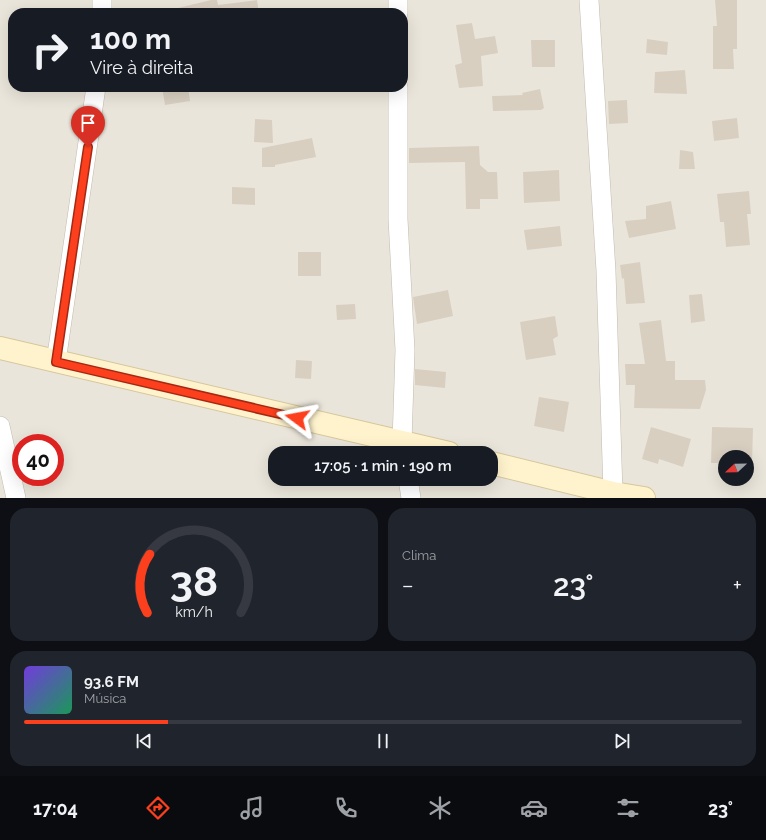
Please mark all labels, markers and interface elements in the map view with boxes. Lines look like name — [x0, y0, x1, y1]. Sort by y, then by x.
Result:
text: 100 m — [90, 23, 171, 56]
icon: right — [24, 24, 76, 76]
text: Vire à direita — [90, 57, 193, 78]
pin — [71, 106, 105, 147]
icon: arrive — [77, 112, 99, 134]
position arrow — [276, 397, 318, 439]
speed limit sign: 40 — [12, 434, 64, 486]
north arrow — [718, 450, 754, 486]
map controls — [718, 450, 754, 486]
text: 17:05 · 1 min · 190 m — [314, 457, 452, 475]
text: Clima — [402, 548, 436, 563]
text: 38 — [170, 556, 218, 605]
text: 23° — [553, 568, 594, 603]
text: − — [402, 572, 414, 598]
text: + — [733, 572, 742, 598]
text: km/h — [175, 603, 213, 619]
text: 93.6 FM — [84, 673, 139, 691]
text: Música — [84, 691, 126, 706]
icon: previous — [133, 730, 155, 752]
icon: pause — [372, 730, 394, 752]
icon: next — [611, 730, 633, 752]
icon: directions — [144, 794, 172, 822]
icon: music — [238, 794, 266, 822]
icon: phone — [332, 794, 360, 822]
icon: climate — [426, 794, 454, 822]
icon: car — [520, 794, 548, 822]
icon: filters — [614, 794, 642, 822]
text: 17:04 — [33, 798, 78, 819]
text: 23° — [708, 798, 733, 819]

